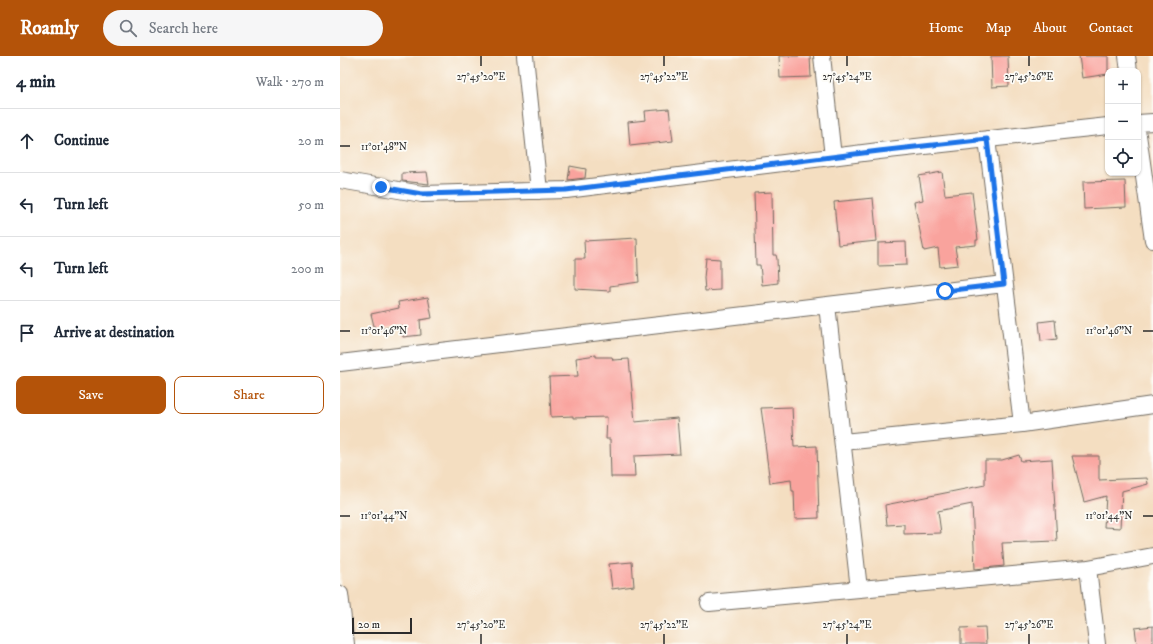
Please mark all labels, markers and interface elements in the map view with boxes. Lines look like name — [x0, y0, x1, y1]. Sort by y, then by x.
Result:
search box — [103, 10, 383, 46]
text: Roamly — [20, 17, 79, 40]
icon: search — [117, 17, 139, 39]
text: Search here — [149, 19, 218, 38]
text: Home — [929, 19, 963, 37]
text: Map — [985, 19, 1011, 37]
text: About — [1033, 19, 1067, 37]
text: Contact — [1089, 19, 1133, 37]
map controls — [1105, 68, 1141, 176]
button: + — [1105, 68, 1141, 104]
text: 4 min — [16, 71, 55, 93]
text: 27°45'20"E — [457, 71, 505, 83]
text: 27°45'22"E — [640, 71, 688, 83]
text: 27°45'24"E — [822, 71, 872, 83]
text: 27°45'26"E — [1005, 71, 1053, 83]
text: Walk · 270 m — [256, 74, 324, 90]
button: − — [1105, 104, 1141, 140]
icon: ahead — [16, 130, 38, 152]
text: Continue — [54, 131, 109, 150]
text: 20 m — [298, 133, 324, 149]
button: locate — [1105, 140, 1141, 176]
text: 11°01'48"N — [361, 141, 407, 153]
route end — [372, 178, 390, 196]
icon: left — [16, 194, 38, 216]
text: Turn left — [54, 195, 108, 214]
text: 50 m — [298, 197, 324, 213]
icon: left — [16, 258, 38, 280]
text: Turn left — [54, 259, 108, 278]
text: 200 m — [291, 261, 324, 277]
route start — [936, 282, 954, 300]
icon: arrive — [16, 322, 38, 344]
text: Arrive at destination — [54, 323, 174, 342]
text: 11°01'46"N — [361, 325, 407, 337]
text: 11°01'46"N — [1086, 325, 1132, 337]
button: Save — [16, 376, 166, 414]
button: Share — [174, 376, 324, 414]
text: 11°01'44"N — [361, 510, 407, 522]
text: 11°01'44"N — [1086, 510, 1132, 522]
scale bar — [352, 616, 412, 635]
text: 20 m — [358, 618, 380, 632]
text: 27°45'20"E — [457, 619, 505, 631]
text: 27°45'22"E — [640, 619, 688, 631]
text: 27°45'24"E — [822, 619, 872, 631]
text: 27°45'26"E — [1005, 619, 1053, 631]

